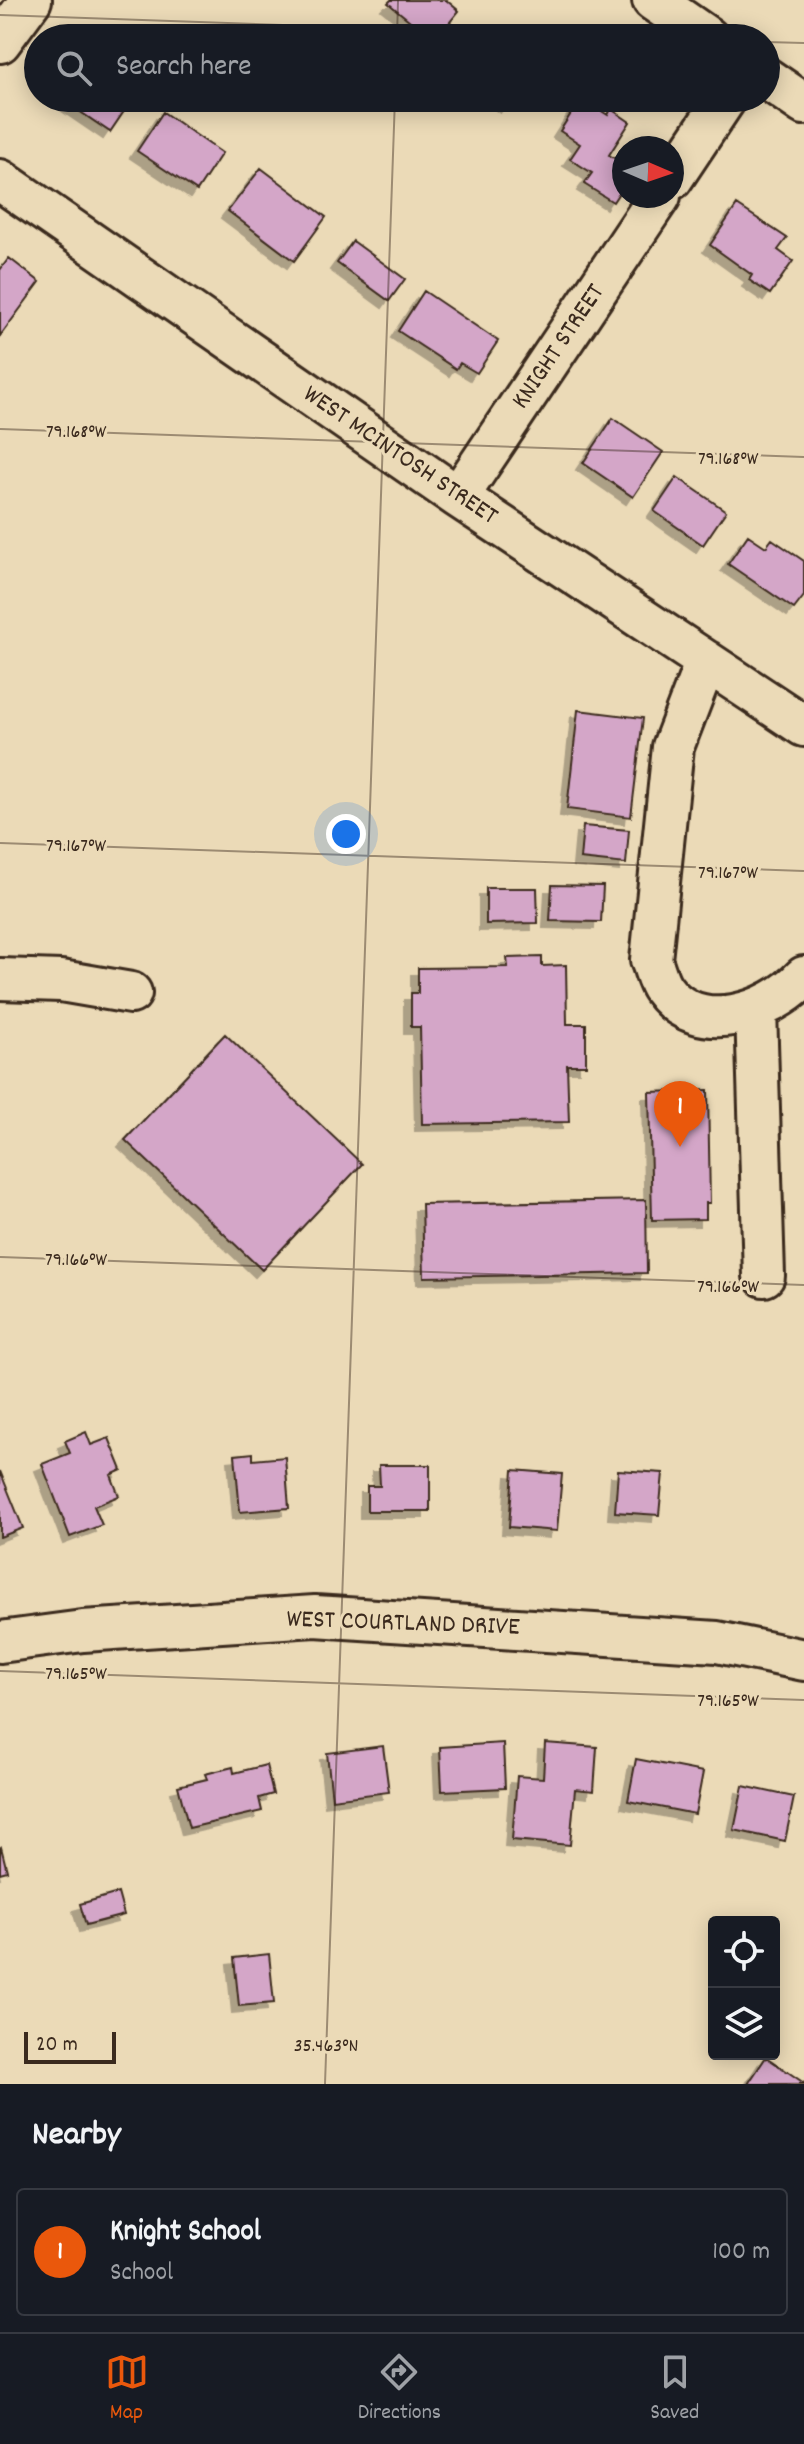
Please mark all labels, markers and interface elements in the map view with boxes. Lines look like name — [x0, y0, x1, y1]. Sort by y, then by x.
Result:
search box — [24, 24, 780, 112]
icon: search — [52, 46, 96, 90]
text: Search here — [116, 47, 252, 90]
north arrow — [612, 136, 684, 208]
street label: KNIGHT STREET — [503, 276, 615, 417]
street label: WEST MCINTOSH STREET — [295, 377, 505, 535]
text: 79.168°W — [46, 419, 107, 447]
text: 79.168°W — [698, 446, 759, 474]
your location — [326, 814, 366, 854]
text: 79.167°W — [46, 833, 106, 861]
text: 79.167°W — [698, 860, 758, 888]
pin: 1 — [654, 1081, 706, 1147]
text: 79.166°W — [45, 1247, 108, 1275]
text: 79.166°W — [697, 1274, 760, 1302]
street label: WEST COURTLAND DRIVE — [286, 1601, 520, 1647]
text: 79.165°W — [45, 1661, 107, 1689]
text: 79.165°W — [697, 1688, 759, 1716]
map controls — [708, 1916, 780, 2060]
button: locate — [708, 1916, 780, 1988]
button: layers — [708, 1988, 780, 2060]
scale bar — [24, 2028, 116, 2064]
text: 20 m — [36, 2030, 78, 2061]
text: 35.463°N — [294, 2033, 358, 2061]
text: Nearby — [32, 2112, 121, 2161]
text: Knight School — [110, 2212, 261, 2255]
text: 1 — [57, 2234, 63, 2271]
text: 100 m — [712, 2234, 770, 2271]
text: School — [110, 2255, 173, 2292]
tab: Map — [105, 2350, 149, 2429]
tab: Directions — [358, 2350, 441, 2429]
tab: Saved — [650, 2350, 699, 2429]

